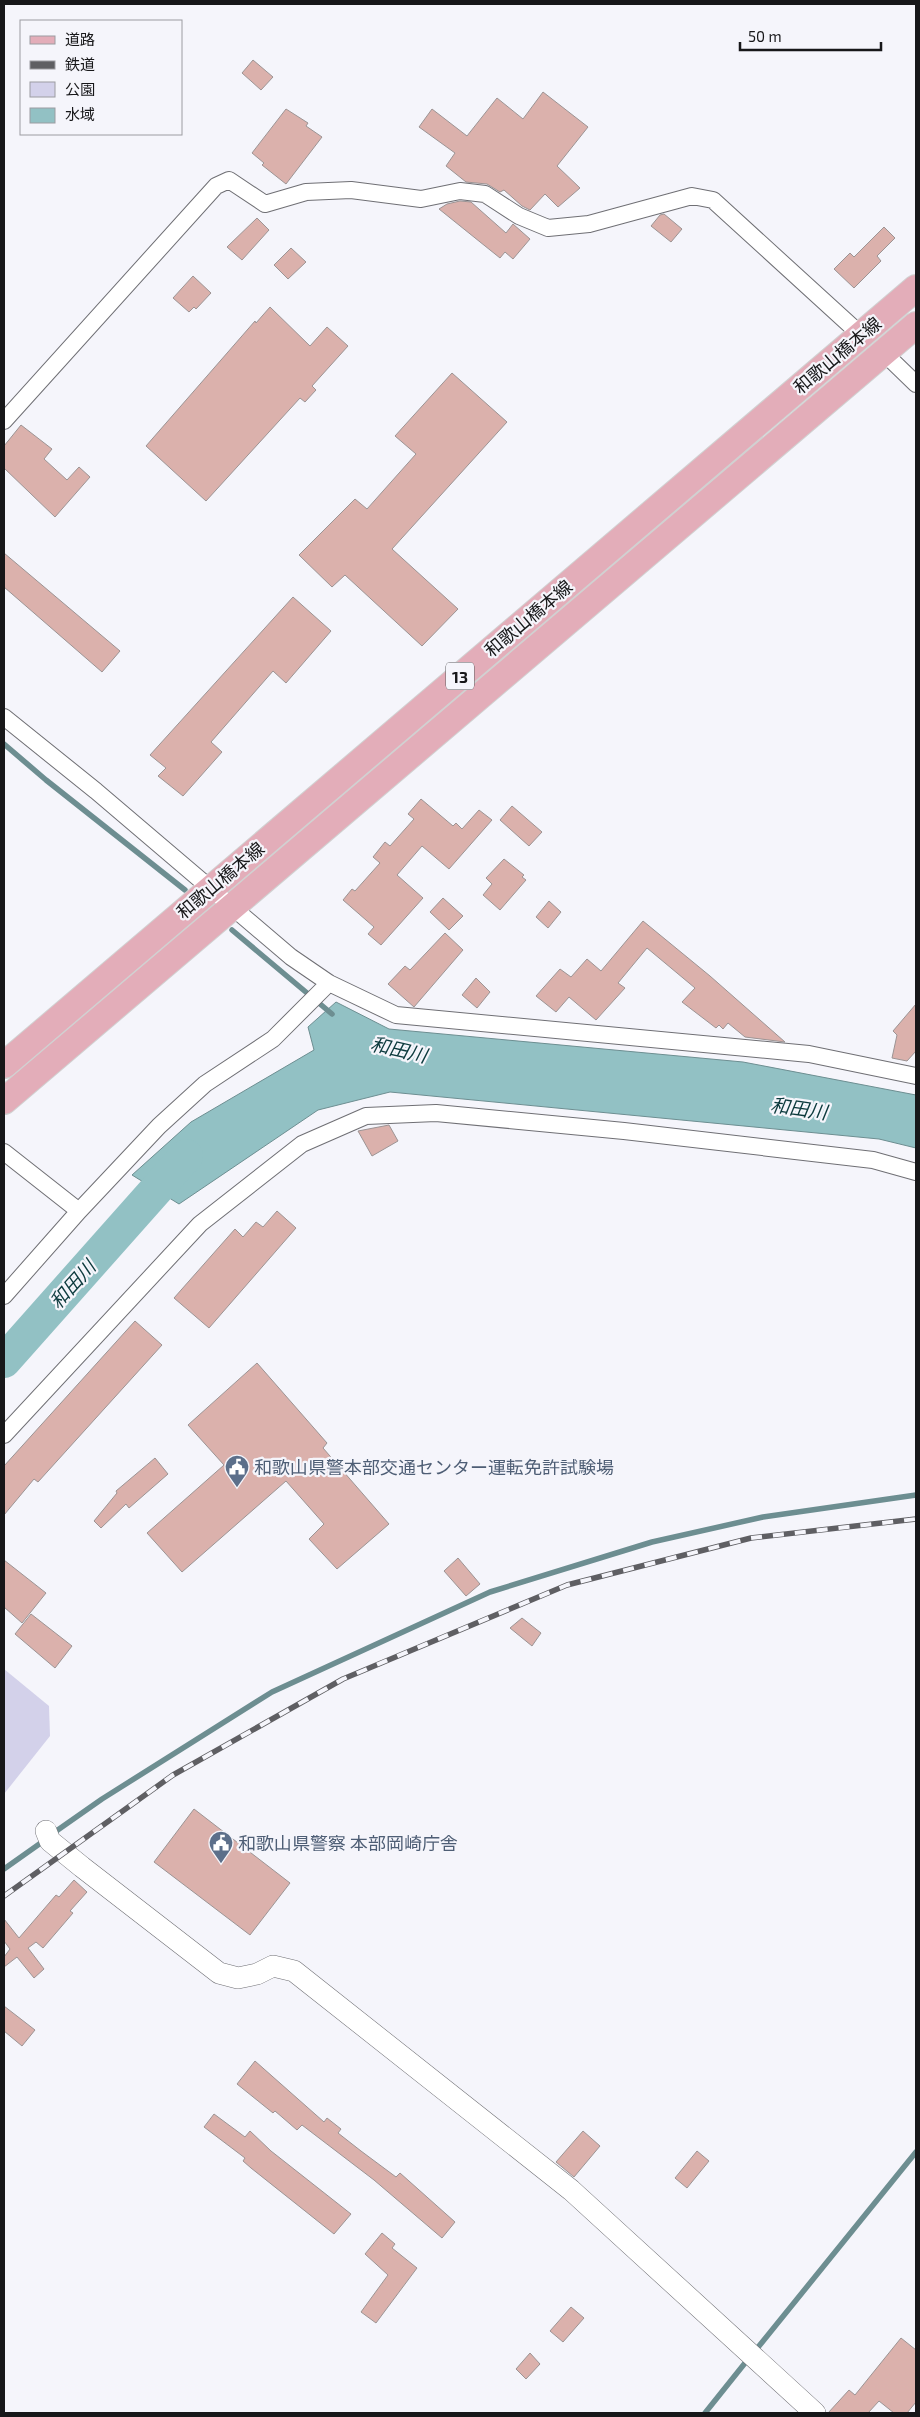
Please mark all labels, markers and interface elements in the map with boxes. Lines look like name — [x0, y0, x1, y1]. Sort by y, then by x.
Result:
legend — [20, 20, 182, 135]
scale bar — [740, 20, 881, 52]
text: 50 m — [748, 27, 782, 45]
text: 道路 — [65, 30, 95, 48]
text: 鉄道 — [65, 55, 95, 73]
text: 公園 — [65, 80, 95, 98]
text: 水域 — [65, 105, 95, 123]
street label: 和歌山橋本線 — [789, 312, 885, 398]
street label: 和歌山橋本線 — [480, 575, 576, 661]
road number: 13 — [446, 662, 474, 689]
street label: 和歌山橋本線 — [172, 837, 268, 923]
water label: 和田川 — [369, 1031, 431, 1067]
water label: 和田川 — [769, 1093, 831, 1124]
water label: 和田川 — [44, 1254, 101, 1313]
public building icon: 和歌山県警本部交通センター運転免許試験場 — [224, 1454, 250, 1488]
place label: 和歌山県警本部交通センター運転免許試験場 — [254, 1456, 614, 1478]
public building icon: 和歌山県警察 本部岡崎庁舎 — [208, 1830, 234, 1864]
place label: 和歌山県警察 本部岡崎庁舎 — [238, 1832, 458, 1854]

